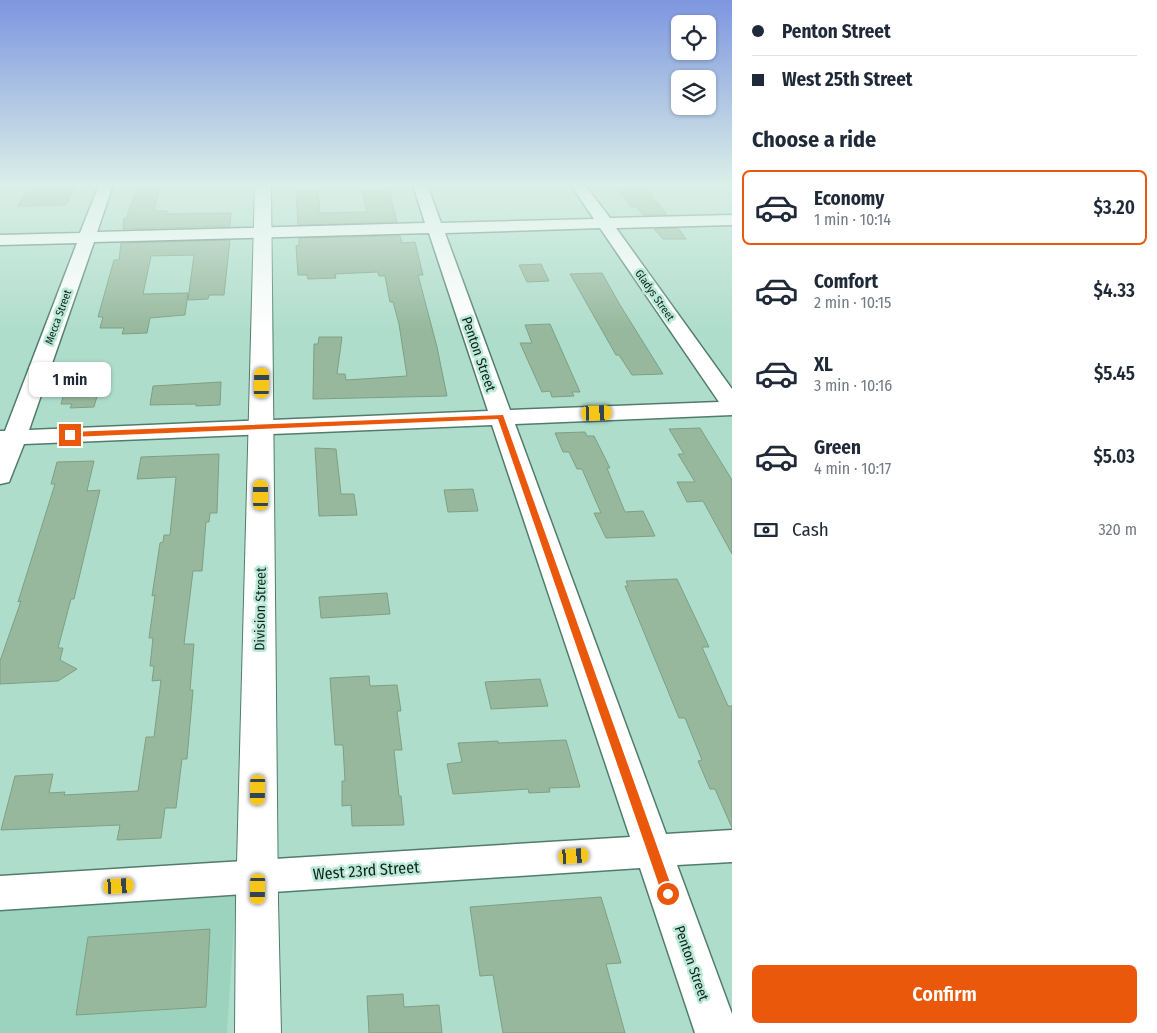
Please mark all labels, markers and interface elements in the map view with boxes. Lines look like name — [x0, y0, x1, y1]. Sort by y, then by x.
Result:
map controls — [671, 15, 716, 115]
button: locate — [671, 15, 716, 60]
text: Penton Street — [782, 20, 891, 43]
text: West 25th Street — [782, 68, 913, 91]
button: layers — [671, 70, 716, 115]
text: Choose a ride — [752, 126, 876, 153]
icon: car — [754, 185, 799, 230]
text: Economy — [814, 187, 884, 210]
text: $3.20 — [1093, 196, 1135, 219]
text: 1 min · 10:14 — [814, 210, 891, 229]
street label: Gladys Street — [632, 267, 677, 324]
icon: car — [754, 268, 799, 313]
text: Comfort — [814, 270, 878, 293]
text: $4.33 — [1094, 279, 1135, 302]
street label: Mecca Street — [43, 288, 75, 346]
text: 2 min · 10:15 — [814, 293, 891, 312]
street label: Penton Street — [458, 315, 499, 394]
icon: car — [754, 351, 799, 396]
text: XL — [814, 353, 833, 376]
callout: 1 min — [29, 362, 111, 398]
text: $5.45 — [1094, 362, 1135, 385]
car — [254, 368, 269, 398]
text: 1 min — [53, 370, 87, 389]
text: 3 min · 10:16 — [814, 376, 892, 395]
car — [581, 405, 612, 421]
route end — [59, 424, 81, 446]
icon: car — [754, 434, 799, 479]
text: Green — [814, 436, 861, 459]
text: $5.03 — [1093, 445, 1135, 468]
text: 4 min · 10:17 — [814, 459, 891, 478]
car — [253, 480, 268, 510]
icon: cash — [752, 516, 780, 544]
text: Cash — [792, 518, 829, 541]
text: 320 m — [1098, 520, 1137, 539]
street label: Division Street — [251, 567, 270, 651]
car — [250, 775, 265, 805]
car — [558, 847, 589, 865]
street label: West 23rd Street — [312, 857, 421, 884]
car — [250, 874, 265, 904]
car — [103, 878, 134, 894]
route start — [657, 883, 679, 905]
street label: Penton Street — [671, 924, 712, 1003]
button: Confirm — [752, 965, 1137, 1023]

